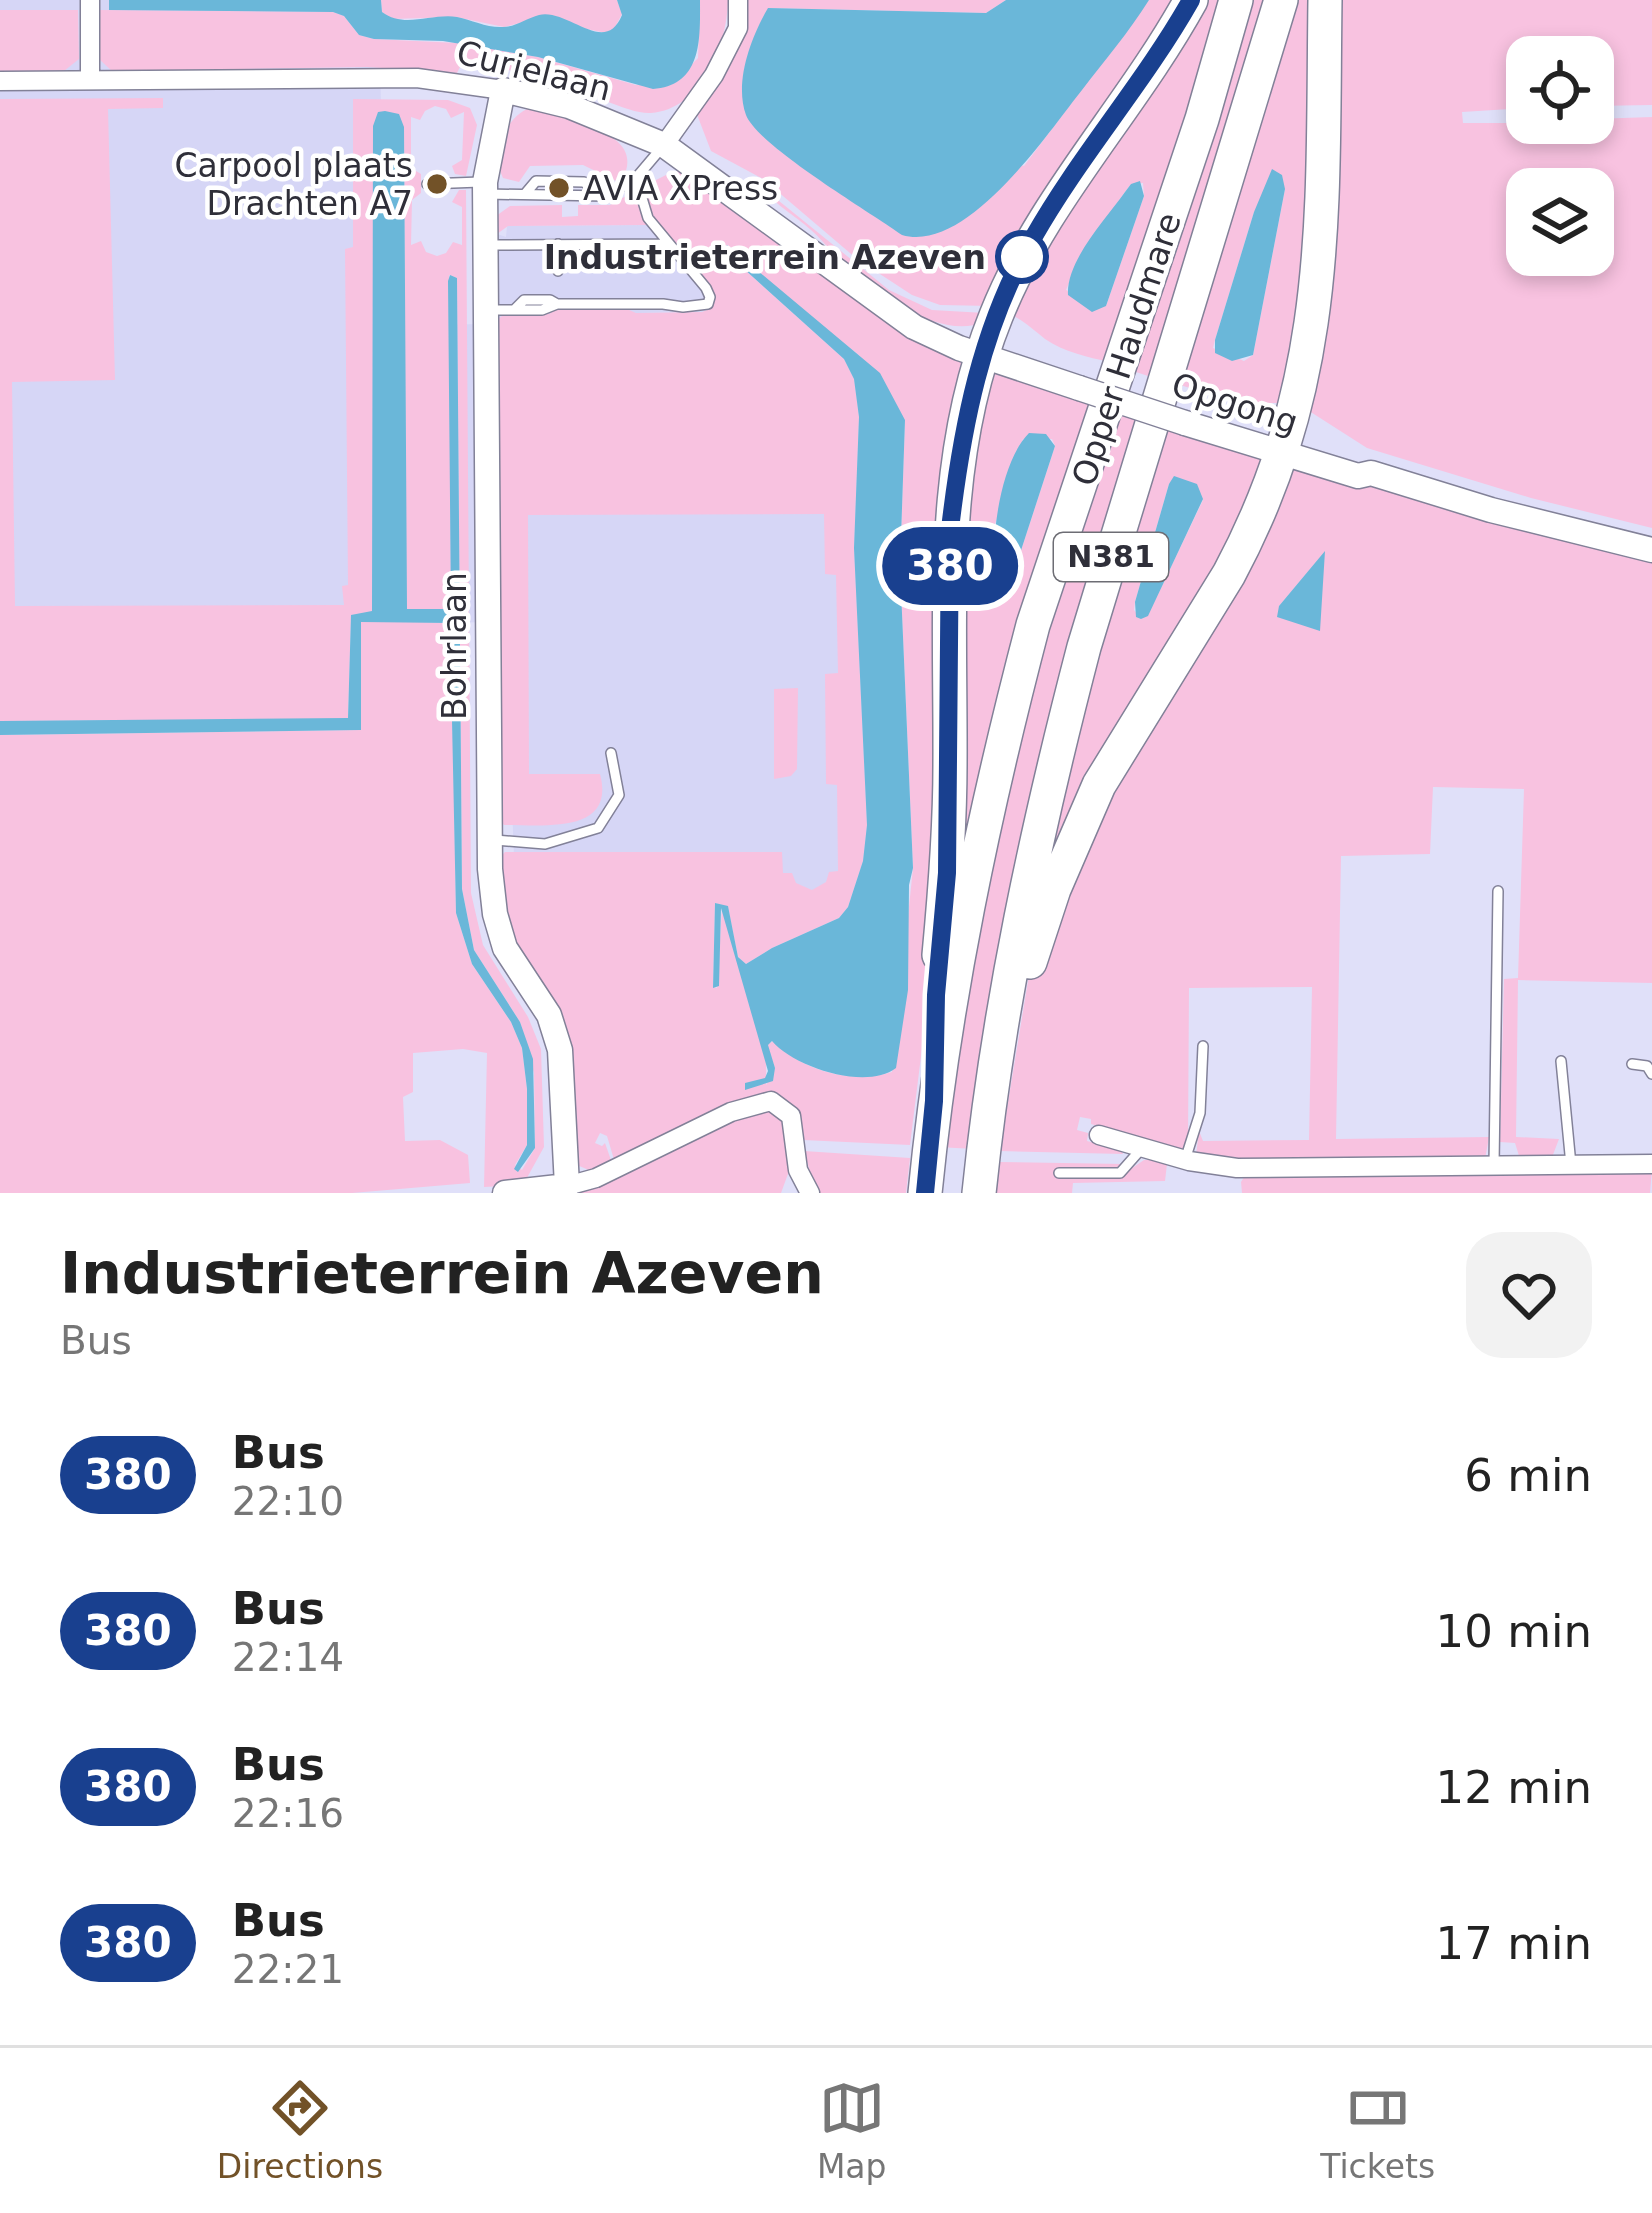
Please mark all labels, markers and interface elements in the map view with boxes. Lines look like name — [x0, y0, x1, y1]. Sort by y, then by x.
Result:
street label: Curielaan — [453, 33, 615, 108]
map controls — [1506, 36, 1614, 276]
button: locate — [1506, 36, 1614, 144]
place label: Carpool plaats Drachten A7 — [174, 146, 413, 223]
button: layers — [1506, 168, 1614, 276]
place label: AVIA XPress — [583, 169, 778, 208]
marker: Carpool plaats Drachten A7 — [424, 171, 450, 197]
marker: AVIA XPress — [546, 175, 572, 201]
street label: Opper Haudmare — [1064, 208, 1189, 491]
marker: Industrieterrein Azeven — [997, 232, 1047, 282]
place label: Industrieterrein Azeven — [544, 238, 986, 277]
street label: Opgong — [1167, 365, 1303, 442]
line badge: 380 — [881, 527, 1019, 605]
road number: N381 — [1054, 533, 1168, 581]
text: 380 — [906, 541, 994, 590]
street label: Bohrlaan — [435, 572, 474, 720]
button: heart — [1466, 1232, 1592, 1358]
text: Industrieterrein Azeven — [60, 1240, 824, 1306]
text: Bus — [60, 1318, 132, 1363]
text: Bus — [232, 1426, 325, 1479]
text: 6 min — [1464, 1449, 1592, 1502]
text: 380 — [84, 1450, 172, 1499]
text: 22:10 — [232, 1479, 344, 1524]
text: Bus — [232, 1582, 325, 1635]
text: 10 min — [1436, 1605, 1592, 1658]
text: 380 — [84, 1606, 172, 1655]
text: 22:14 — [232, 1635, 344, 1680]
text: Bus — [232, 1738, 325, 1791]
text: 12 min — [1436, 1761, 1592, 1814]
text: 380 — [84, 1762, 172, 1811]
text: 22:16 — [232, 1791, 344, 1836]
text: Bus — [232, 1894, 325, 1947]
text: 17 min — [1436, 1917, 1592, 1970]
text: 380 — [84, 1918, 172, 1967]
text: 22:21 — [232, 1947, 344, 1992]
tab: Directions — [217, 2075, 383, 2186]
tab: Map — [817, 2075, 887, 2186]
tab: Tickets — [1320, 2075, 1435, 2186]

